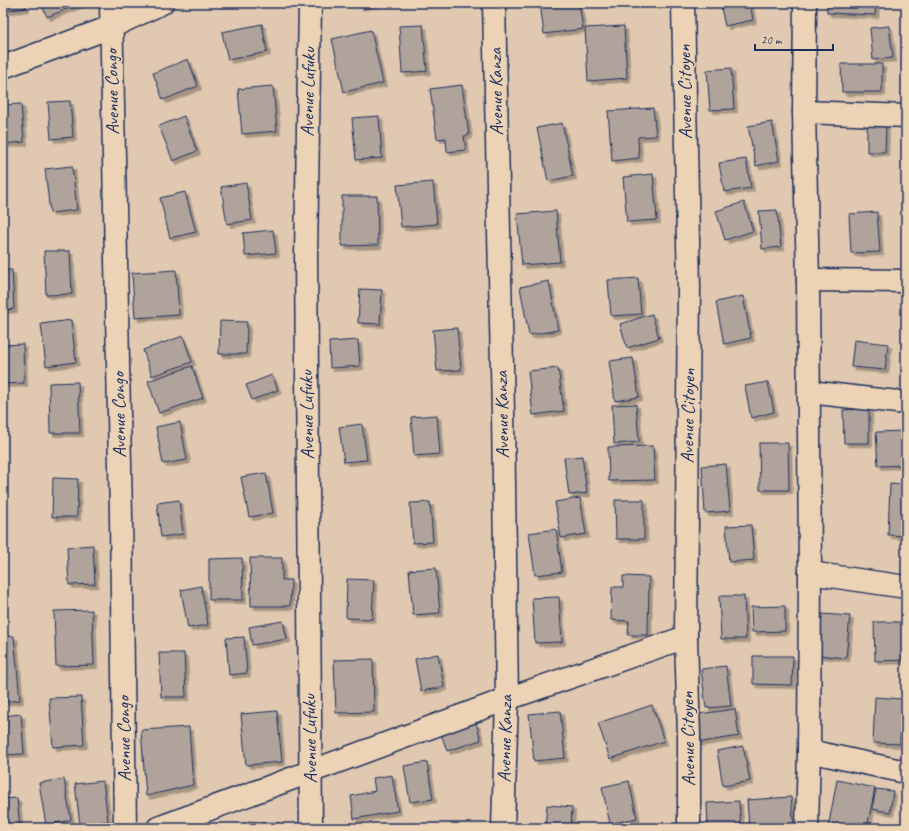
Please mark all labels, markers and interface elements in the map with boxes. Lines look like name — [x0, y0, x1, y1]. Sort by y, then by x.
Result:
scale bar — [755, 26, 833, 52]
text: 20 m — [761, 32, 783, 48]
street label: Avenue Citoyen — [672, 44, 698, 140]
street label: Avenue Lufuku — [295, 46, 321, 137]
street label: Avenue Congo — [99, 47, 125, 135]
street label: Avenue Kanza — [483, 47, 509, 136]
street label: Avenue Citoyen — [675, 368, 701, 464]
street label: Avenue Lufuku — [294, 369, 320, 460]
street label: Avenue Congo — [106, 370, 132, 458]
street label: Avenue Kanza — [489, 370, 515, 459]
street label: Avenue Citoyen — [675, 691, 701, 787]
street label: Avenue Lufuku — [297, 693, 323, 784]
street label: Avenue Congo — [111, 694, 137, 782]
street label: Avenue Kanza — [492, 694, 518, 783]

